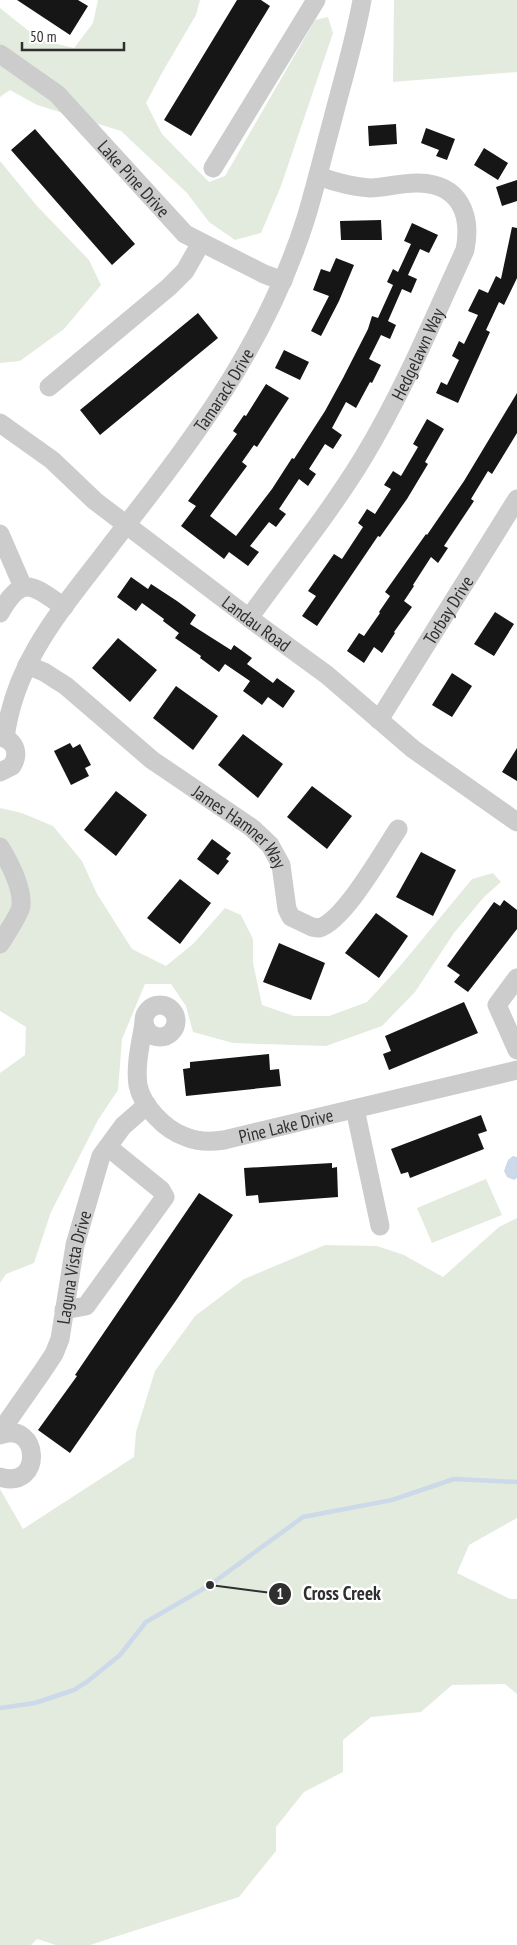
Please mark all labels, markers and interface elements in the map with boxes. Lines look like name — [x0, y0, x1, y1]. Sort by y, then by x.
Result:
scale bar — [22, 20, 125, 52]
text: 50 m — [30, 27, 56, 46]
street label: Lake Pine Drive — [93, 135, 175, 222]
street label: Hedgelawn Way — [386, 304, 449, 404]
street label: Tamarack Drive — [188, 344, 258, 436]
street label: Torbay Drive — [418, 571, 478, 648]
street label: Landau Road — [218, 590, 296, 656]
street label: James Hamner Way — [188, 779, 292, 872]
street label: Pine Lake Drive — [236, 1103, 335, 1148]
street label: Laguna Vista Drive — [51, 1208, 96, 1326]
callout: Cross Creek — [268, 1577, 391, 1611]
text: Cross Creek — [303, 1581, 381, 1605]
text: 1 — [276, 1584, 284, 1603]

